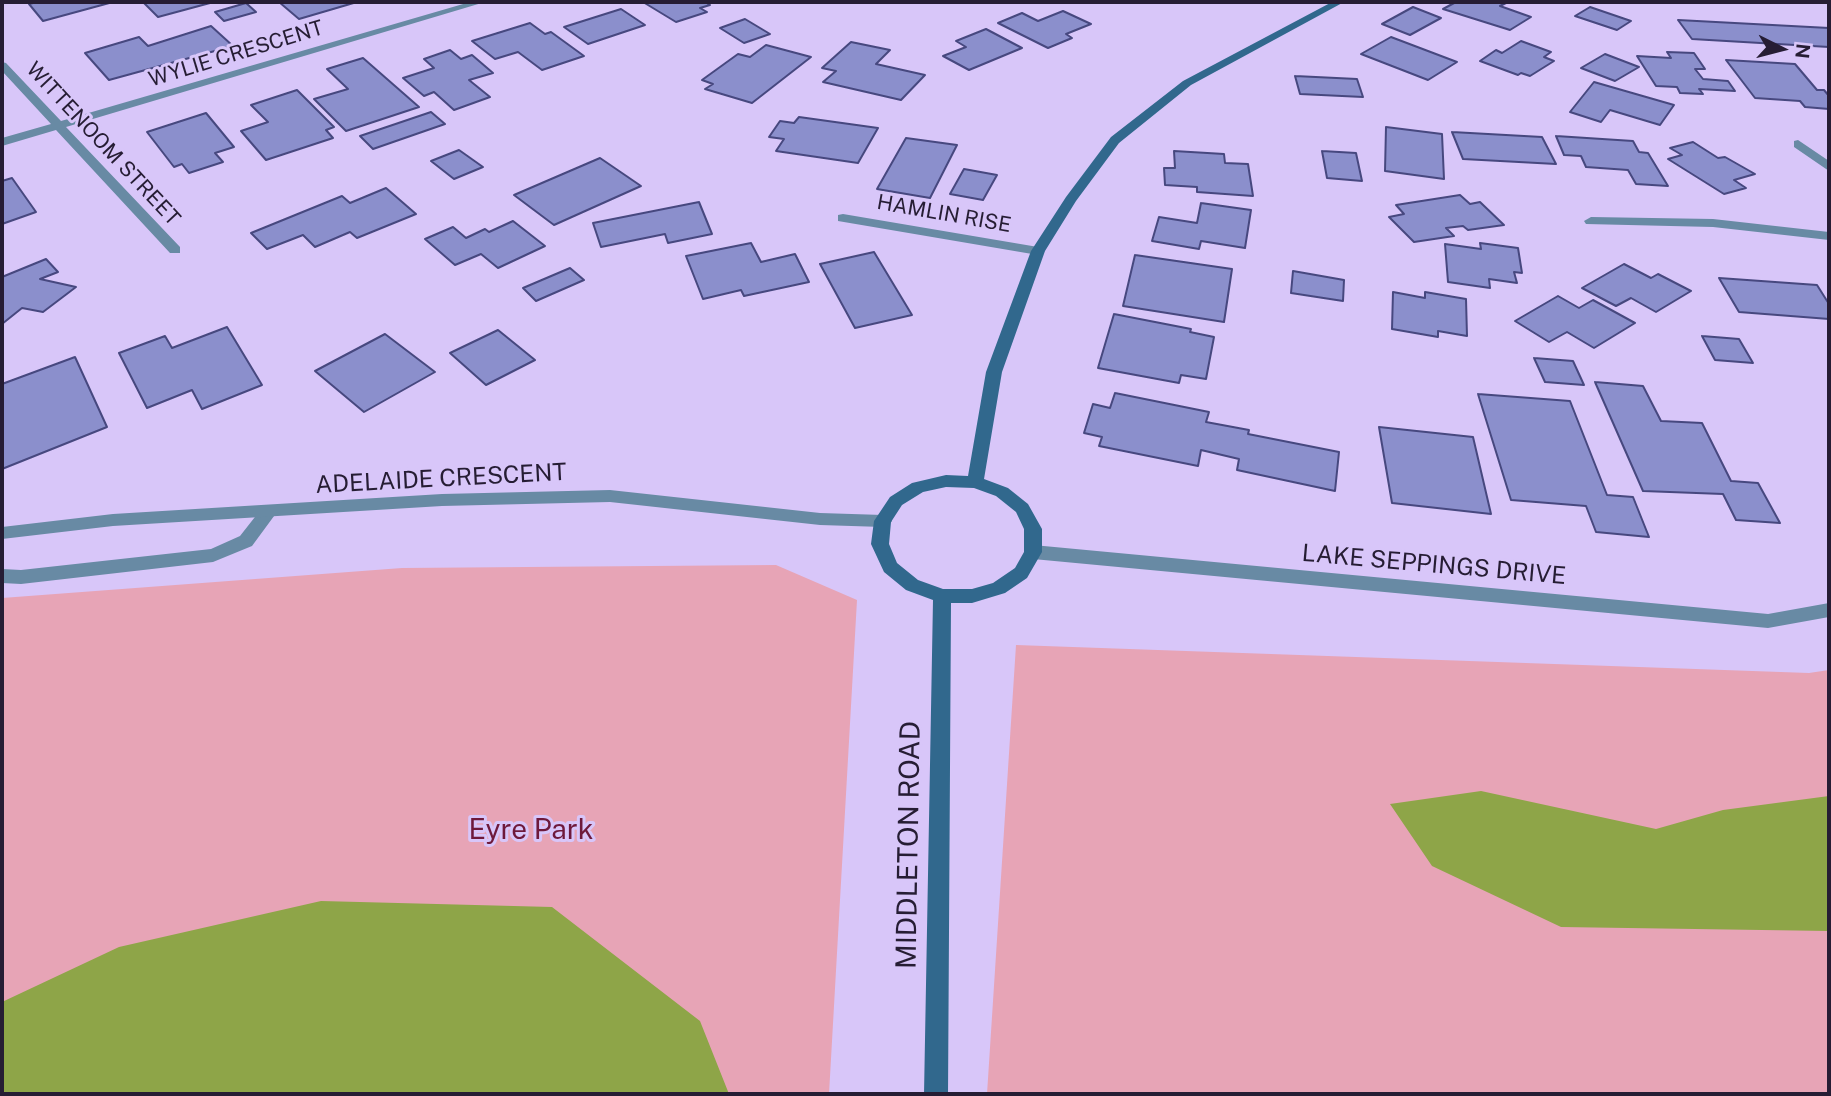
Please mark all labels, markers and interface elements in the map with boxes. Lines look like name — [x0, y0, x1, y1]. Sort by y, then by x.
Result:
north arrow — [1747, 14, 1817, 84]
street label: WYLIE CRESCENT — [146, 15, 326, 93]
text: N — [1791, 43, 1815, 60]
street label: WITTENOOM STREET — [21, 57, 185, 231]
street label: HAMLIN RISE — [875, 190, 1013, 238]
street label: ADELAIDE CRESCENT — [315, 458, 567, 500]
street label: LAKE SEPPINGS DRIVE — [1301, 539, 1567, 591]
street label: MIDDLETON ROAD — [890, 721, 928, 969]
park label: Eyre Park — [468, 813, 594, 847]

